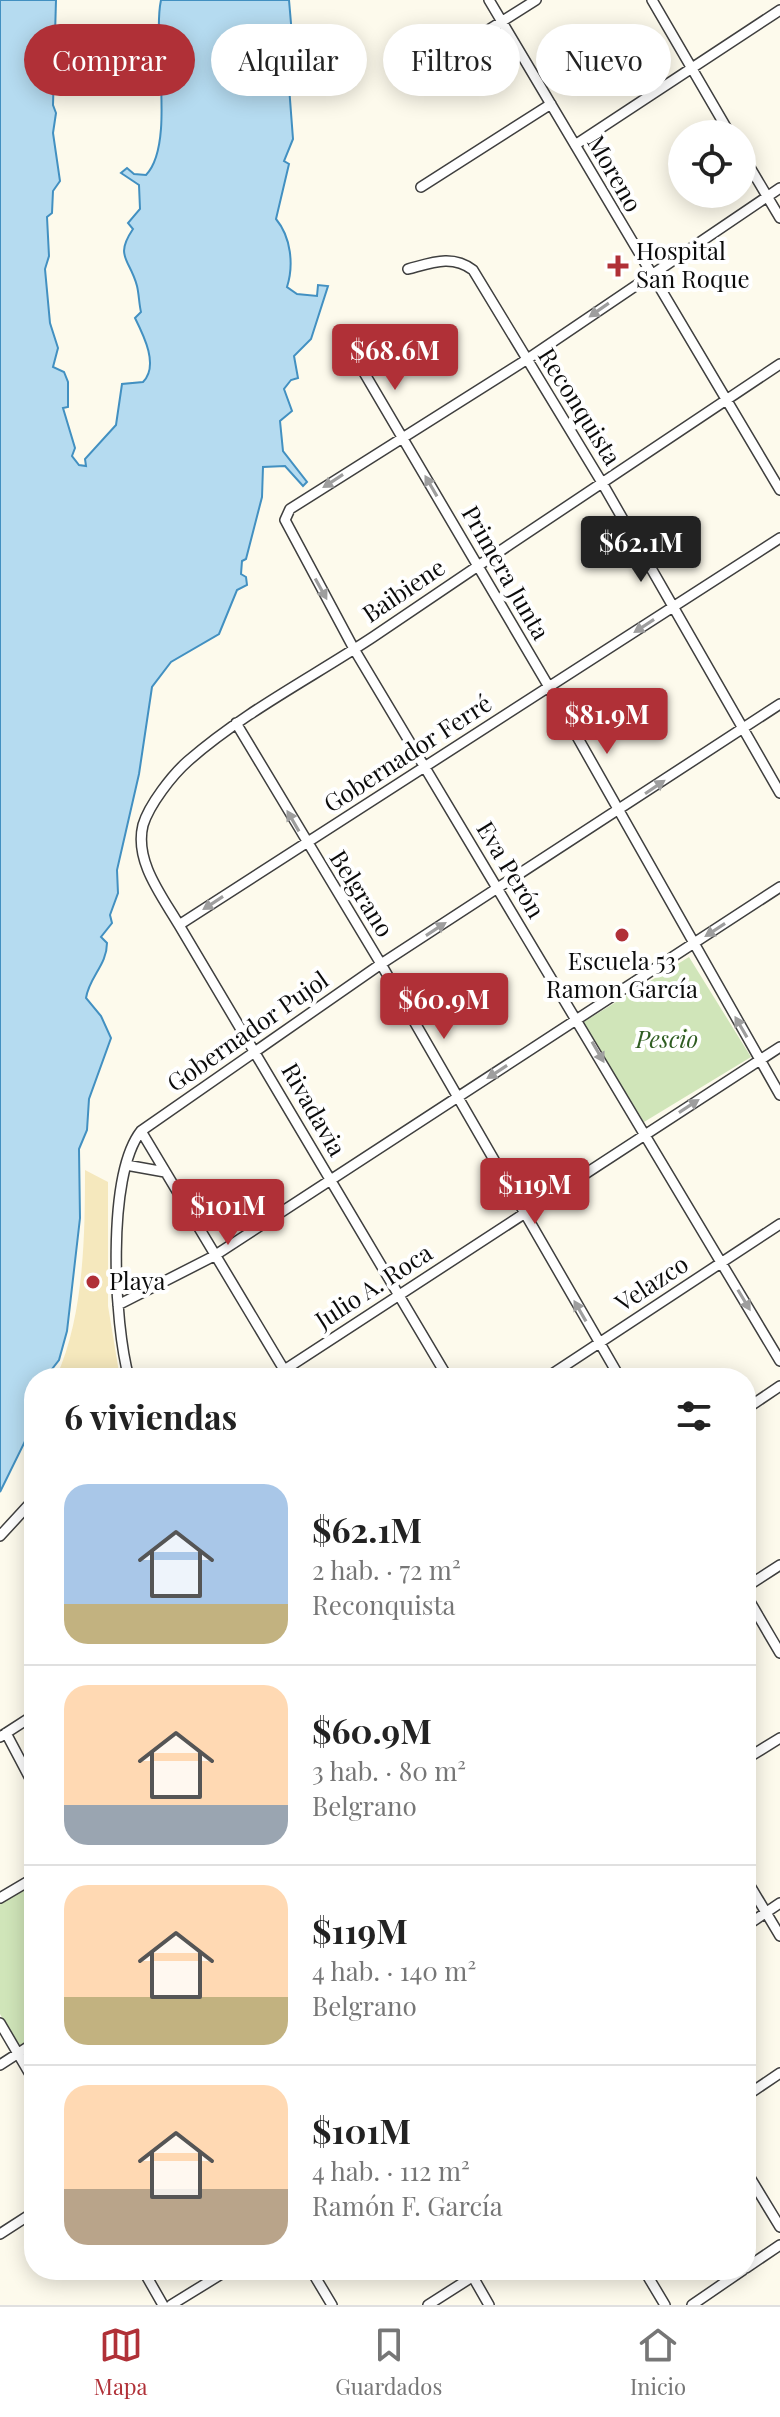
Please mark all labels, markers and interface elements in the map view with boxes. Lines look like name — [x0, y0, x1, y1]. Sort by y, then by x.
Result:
chip: Comprar — [24, 24, 195, 96]
chip: Alquilar — [211, 24, 367, 96]
chip: Filtros — [383, 24, 520, 96]
chip: Nuevo — [536, 24, 671, 96]
map controls — [668, 120, 756, 208]
button: locate — [668, 120, 756, 208]
street label: Moreno — [581, 129, 650, 217]
place label: Hospital San Roque — [636, 234, 750, 294]
marker: Hospital San Roque — [607, 255, 629, 277]
one-way arrow — [588, 302, 609, 317]
pin: $68.6M — [330, 324, 460, 392]
text: $68.6M — [350, 332, 440, 367]
street label: Reconquista — [532, 341, 629, 471]
one-way arrow — [322, 473, 344, 487]
one-way arrow — [424, 475, 438, 497]
street label: Primera Junta — [455, 499, 558, 645]
pin: $62.1M — [576, 516, 706, 584]
text: $62.1M — [599, 524, 683, 559]
street label: Baibiene — [355, 550, 450, 629]
one-way arrow — [314, 577, 328, 600]
one-way arrow — [633, 618, 655, 633]
street label: Gobernador Ferré — [317, 686, 497, 819]
pin: $81.9M — [542, 688, 672, 756]
text: $81.9M — [565, 696, 649, 731]
one-way arrow — [644, 780, 665, 795]
one-way arrow — [286, 810, 300, 832]
street label: Eva Perón — [470, 815, 553, 923]
street label: Belgrano — [323, 843, 402, 942]
one-way arrow — [202, 895, 224, 910]
one-way arrow — [426, 922, 447, 937]
one-way arrow — [704, 922, 725, 937]
marker: Escuela 53 Ramon García — [613, 926, 631, 944]
place label: Escuela 53 Ramon García — [546, 944, 698, 1004]
street label: Gobernador Pujol — [160, 963, 334, 1098]
pin: $60.9M — [379, 973, 509, 1041]
text: $60.9M — [398, 981, 490, 1016]
one-way arrow — [734, 1016, 748, 1039]
park label: Pescio — [635, 1022, 698, 1054]
one-way arrow — [591, 1041, 605, 1063]
street label: Rivadavia — [275, 1057, 354, 1161]
one-way arrow — [486, 1065, 508, 1079]
one-way arrow — [678, 1099, 700, 1114]
pin: $119M — [479, 1158, 591, 1226]
text: $119M — [498, 1166, 572, 1201]
pin: $101M — [172, 1179, 284, 1247]
text: $101M — [190, 1187, 266, 1222]
street label: Julio A. Roca — [308, 1236, 437, 1336]
street label: Velazco — [607, 1247, 694, 1318]
place label: Playa — [109, 1264, 165, 1296]
marker: Playa — [84, 1273, 102, 1291]
one-way arrow — [736, 1289, 750, 1312]
one-way arrow — [574, 1300, 588, 1322]
text: 6 viviendas — [64, 1393, 237, 1439]
icon: filters — [672, 1394, 716, 1438]
text: $62.1M — [312, 1506, 422, 1552]
icon: home — [128, 1516, 224, 1612]
text: 2 hab. · 72 m² — [312, 1552, 461, 1587]
text: Reconquista — [312, 1587, 456, 1622]
text: $60.9M — [312, 1707, 432, 1753]
icon: home — [128, 1717, 224, 1813]
text: 3 hab. · 80 m² — [312, 1753, 466, 1788]
text: Belgrano — [312, 1788, 417, 1823]
text: $119M — [312, 1907, 408, 1953]
icon: home — [128, 1917, 224, 2013]
text: 4 hab. · 140 m² — [312, 1953, 476, 1988]
text: Belgrano — [312, 1988, 417, 2023]
text: $101M — [312, 2107, 411, 2153]
icon: home — [128, 2117, 224, 2213]
text: 4 hab. · 112 m² — [312, 2153, 470, 2188]
text: Ramón F. García — [312, 2188, 503, 2223]
tab: Mapa — [94, 2323, 148, 2401]
tab: Guardados — [335, 2323, 442, 2401]
tab: Inicio — [630, 2323, 686, 2401]

